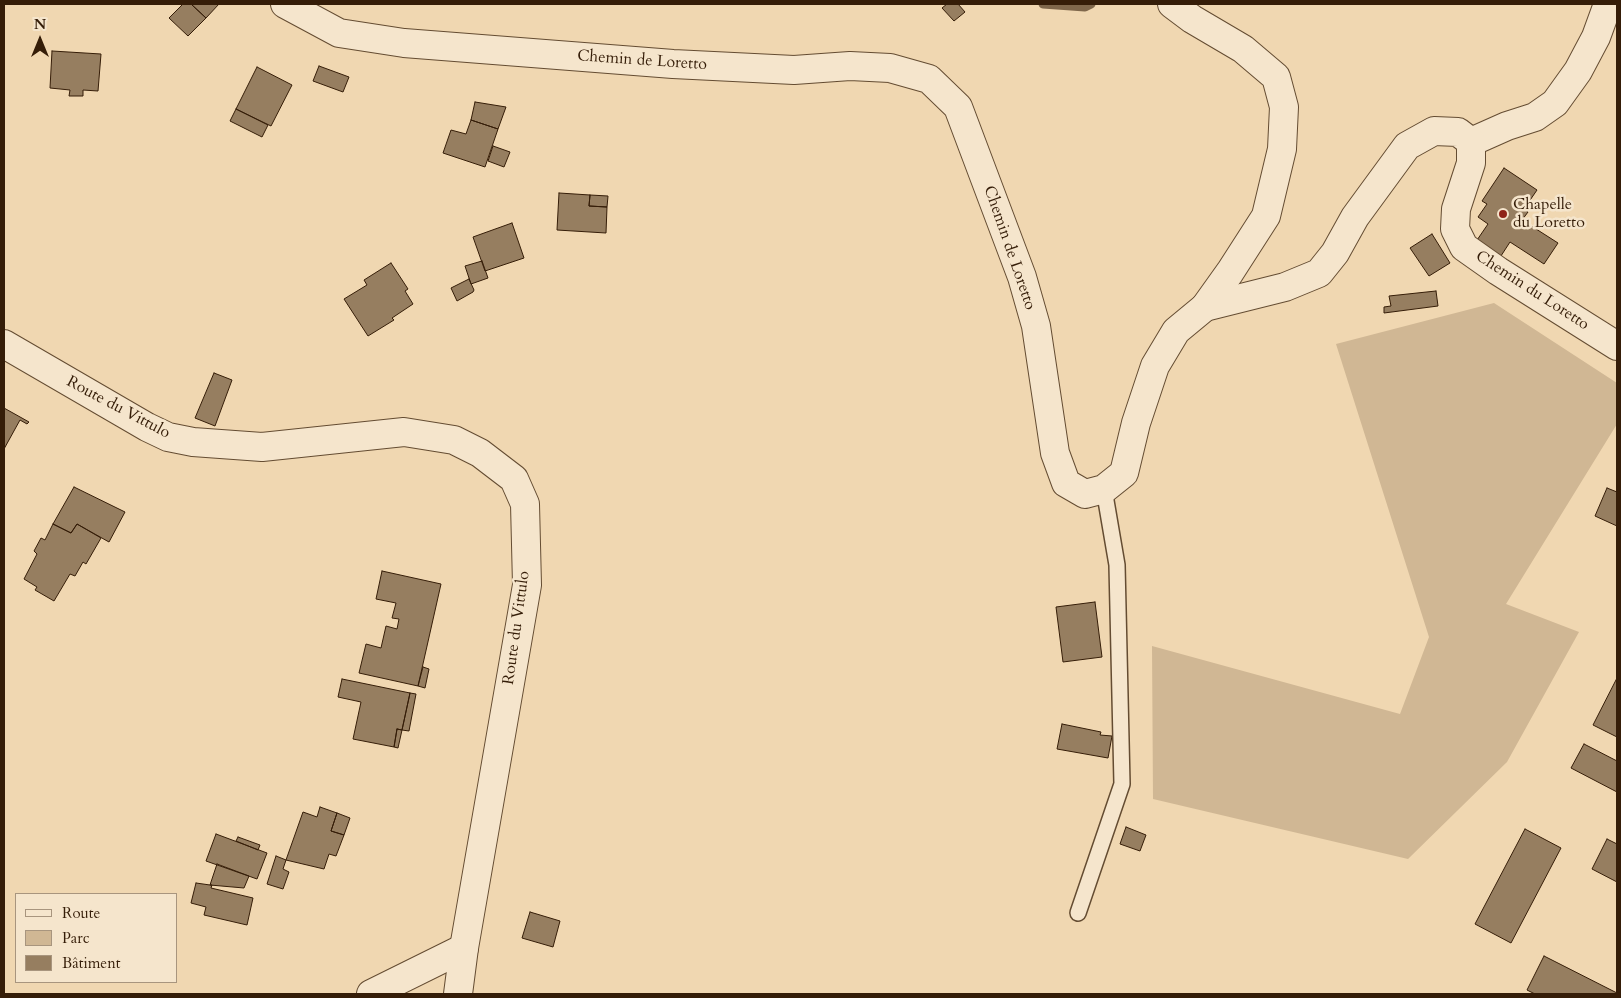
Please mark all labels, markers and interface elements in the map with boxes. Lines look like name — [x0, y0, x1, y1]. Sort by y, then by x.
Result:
north arrow — [15, 15, 65, 65]
text: N — [34, 15, 46, 34]
street label: Chemin de Loretto — [577, 47, 707, 75]
street label: Chemin de Loretto — [979, 183, 1039, 313]
place label: Chapelle du Loretto — [1513, 195, 1585, 233]
marker: Chapelle du Loretto — [1497, 208, 1509, 220]
street label: Chemin du Loretto — [1472, 247, 1592, 335]
street label: Route du Vittulo — [63, 373, 173, 443]
street label: Route du Vittulo — [500, 570, 534, 686]
legend — [15, 893, 178, 983]
text: Route — [62, 903, 100, 923]
text: Parc — [62, 928, 90, 948]
text: Bâtiment — [62, 953, 120, 973]

